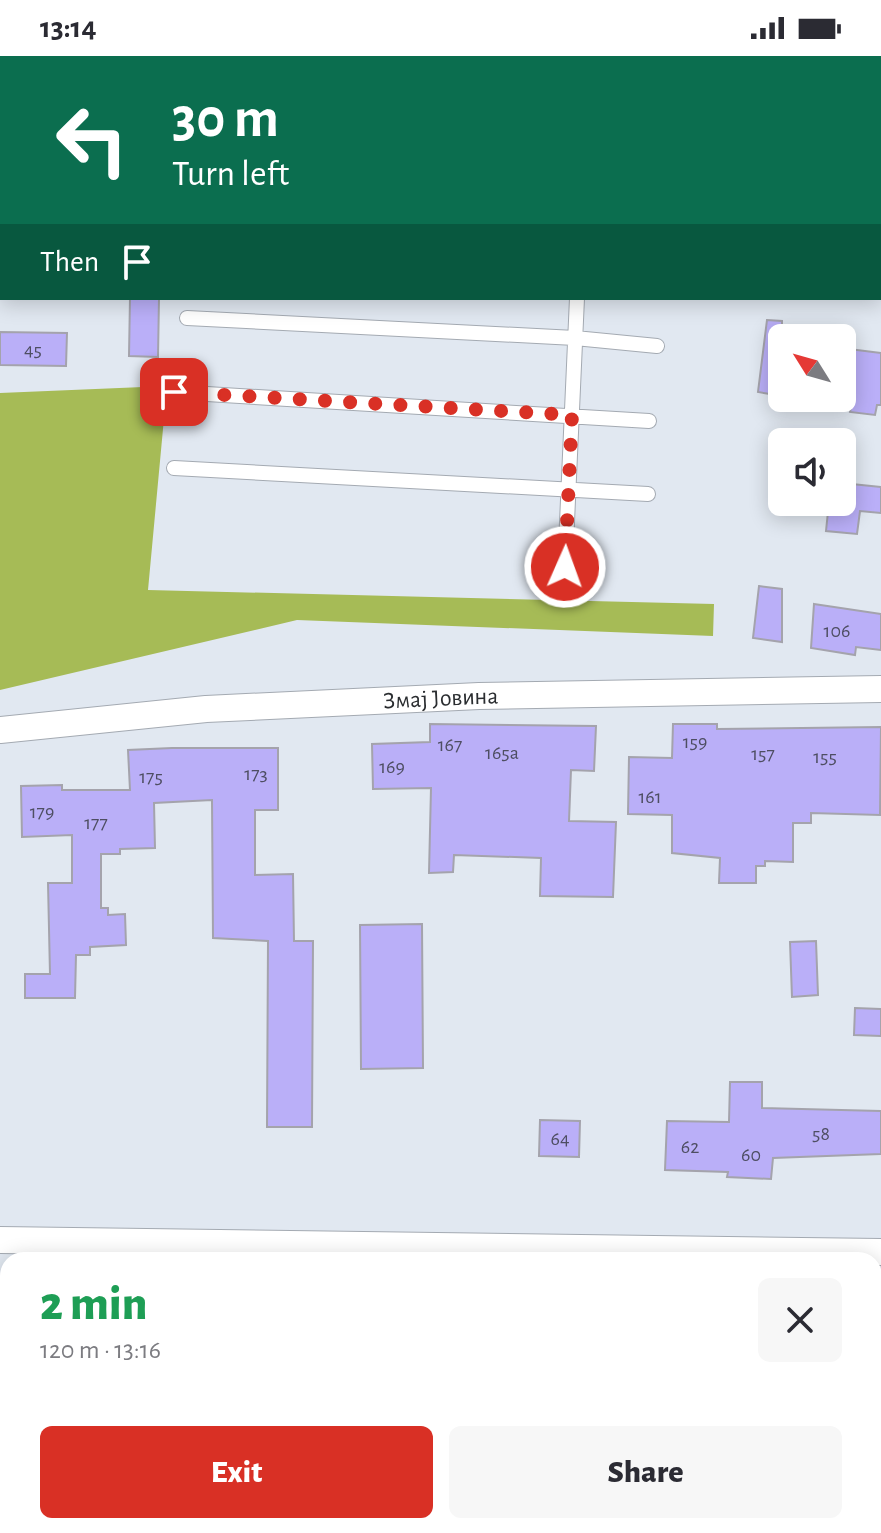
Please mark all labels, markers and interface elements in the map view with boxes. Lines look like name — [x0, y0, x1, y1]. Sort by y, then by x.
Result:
text: 13:14 — [40, 13, 97, 43]
icon: left — [40, 88, 144, 192]
text: 30 m — [172, 91, 279, 147]
text: Turn left — [172, 156, 289, 192]
icon: arrive — [115, 240, 159, 284]
text: Then — [40, 247, 99, 277]
north arrow — [768, 324, 856, 412]
map controls — [768, 324, 856, 516]
house number: 45 — [24, 340, 42, 360]
pin — [140, 358, 208, 426]
icon: arrive — [152, 370, 196, 414]
button: sound — [768, 428, 856, 516]
position arrow — [523, 525, 607, 609]
house number: 106 — [824, 621, 850, 641]
street label: Змај Јовина — [383, 685, 499, 714]
house number: 159 — [683, 732, 707, 752]
house number: 167 — [438, 735, 462, 755]
house number: 165a — [485, 743, 519, 763]
house number: 157 — [751, 744, 775, 764]
house number: 155 — [813, 747, 837, 767]
house number: 169 — [379, 757, 405, 777]
house number: 173 — [244, 764, 268, 784]
house number: 175 — [139, 767, 163, 787]
house number: 161 — [638, 787, 662, 807]
house number: 179 — [30, 802, 54, 822]
house number: 177 — [84, 813, 108, 833]
house number: 58 — [812, 1124, 830, 1144]
house number: 64 — [550, 1129, 570, 1149]
house number: 62 — [681, 1137, 699, 1157]
house number: 60 — [741, 1145, 761, 1165]
button: close — [758, 1278, 842, 1362]
text: 2 min — [40, 1281, 148, 1329]
text: 120 m · 13:16 — [40, 1337, 161, 1363]
button: Exit — [40, 1426, 433, 1518]
button: Share — [449, 1426, 842, 1518]

